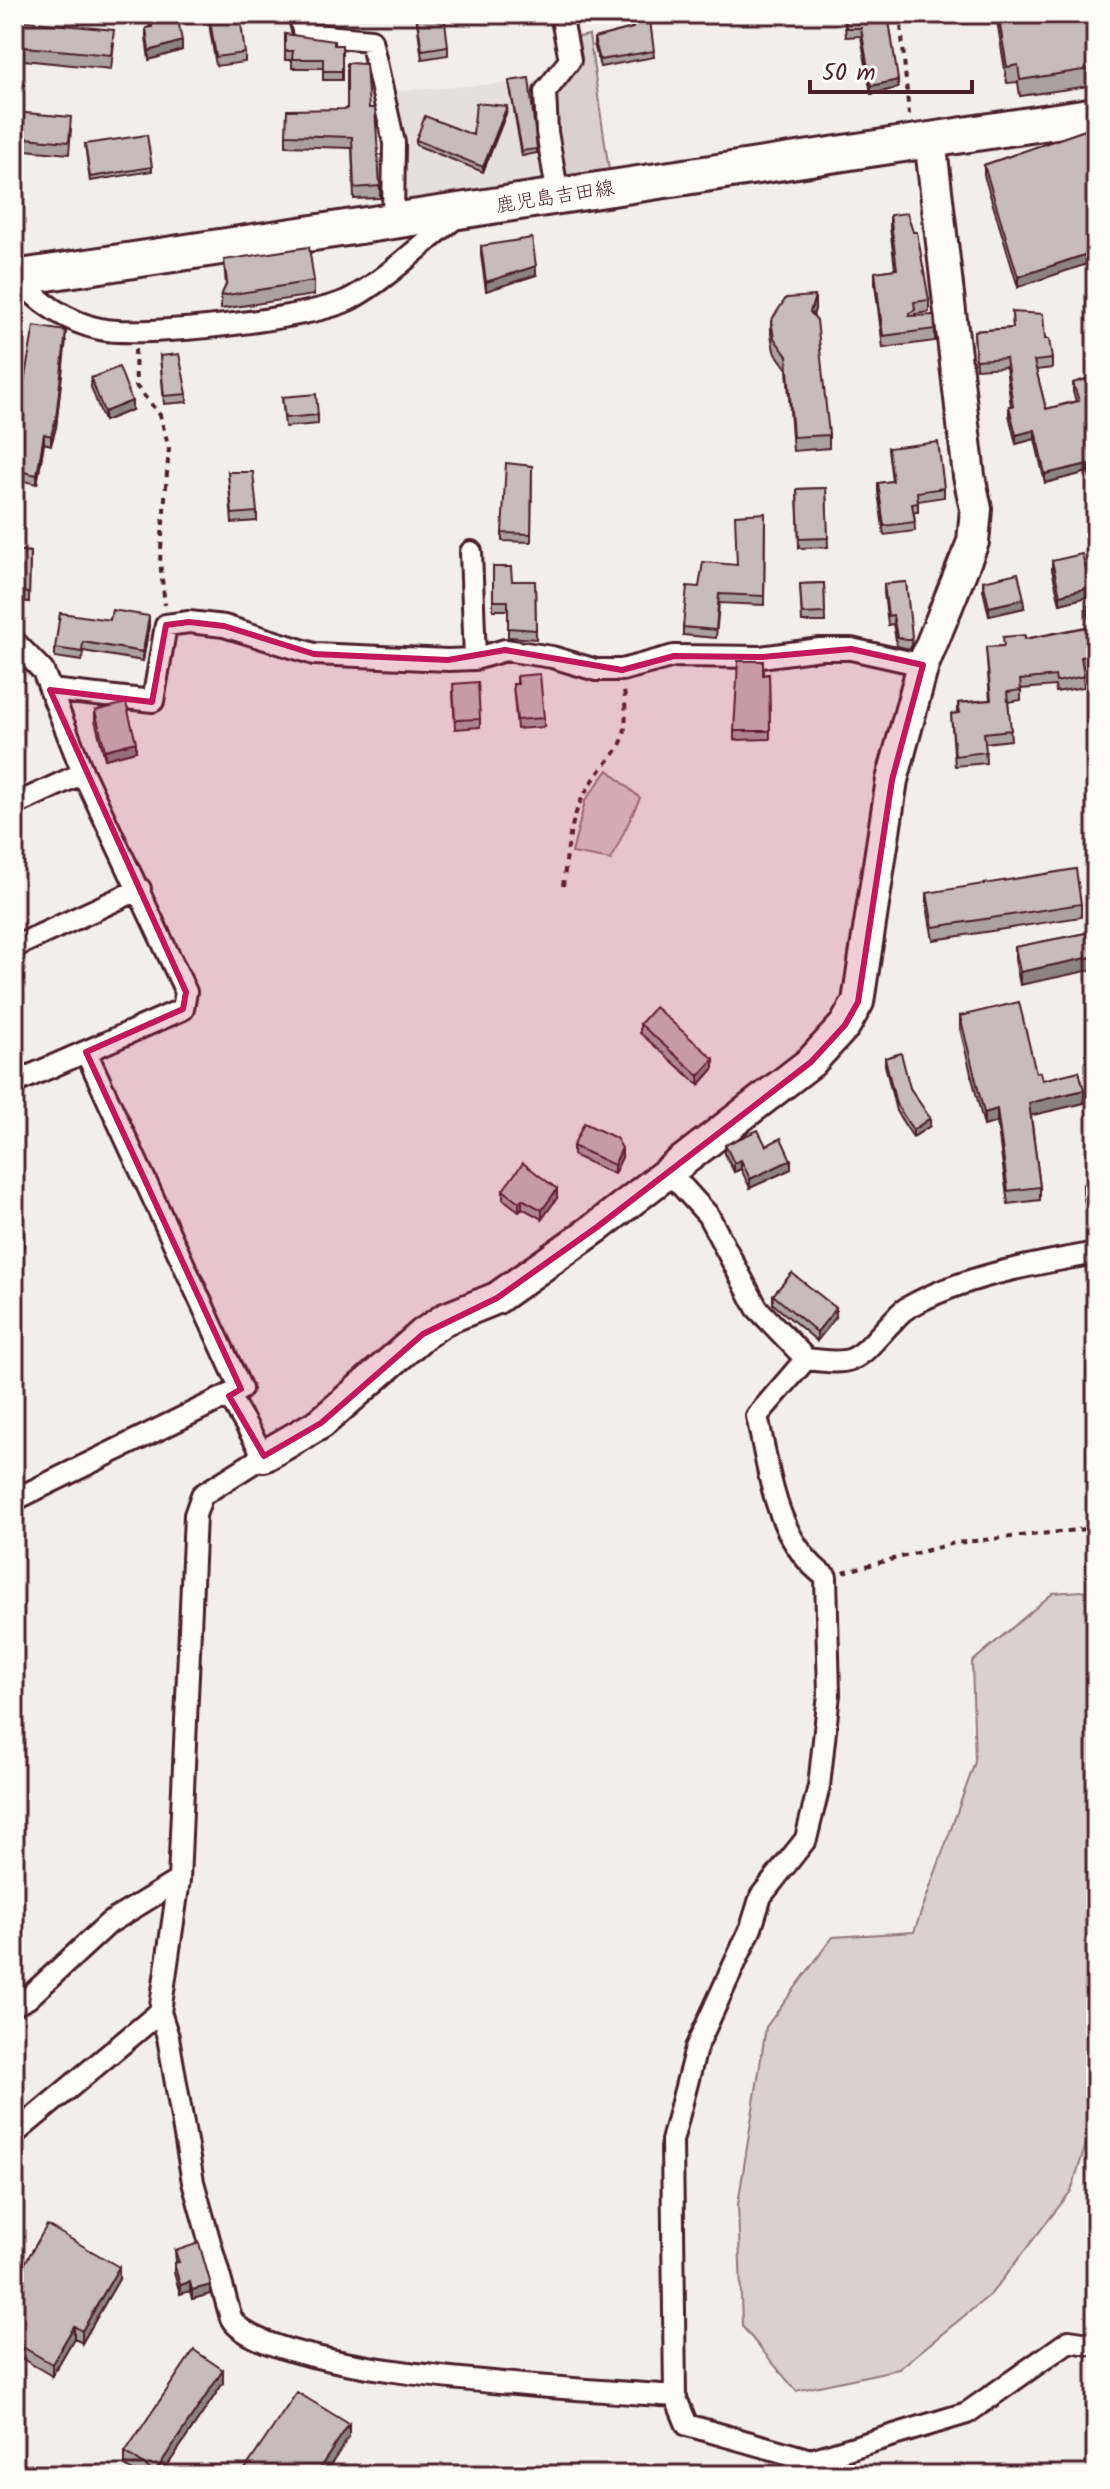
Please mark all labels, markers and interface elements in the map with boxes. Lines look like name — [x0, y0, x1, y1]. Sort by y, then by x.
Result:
scale bar — [810, 44, 972, 94]
text: 50 m — [822, 54, 876, 93]
street label: 鹿児島吉田線 — [494, 173, 617, 223]

